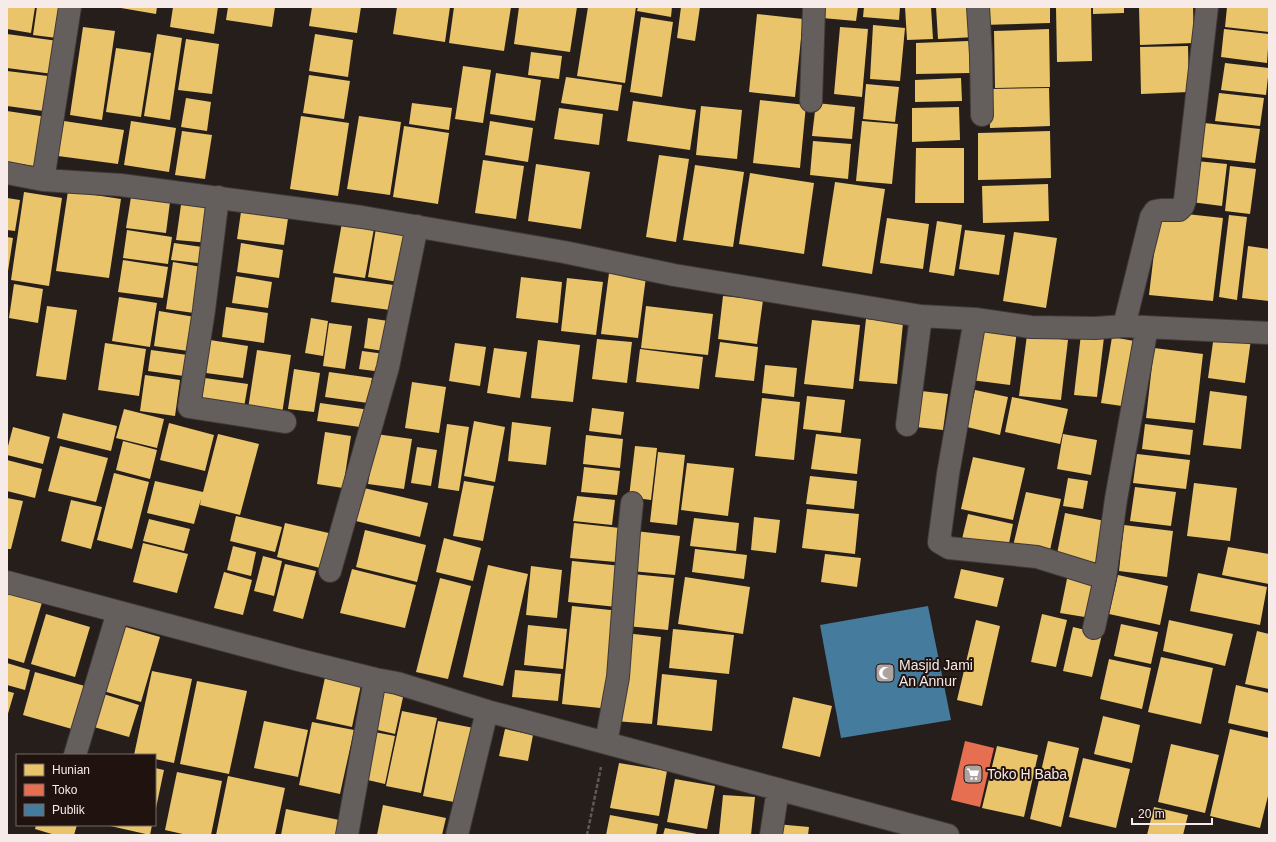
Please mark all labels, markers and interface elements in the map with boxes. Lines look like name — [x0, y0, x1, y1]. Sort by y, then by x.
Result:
place label: Masjid Jami An Annur — [899, 657, 973, 689]
mosque icon: Masjid Jami An Annur — [874, 662, 896, 684]
legend — [16, 754, 156, 826]
text: Hunian — [52, 763, 90, 777]
supermarket icon: Toko H Baba — [962, 763, 984, 785]
place label: Toko H Baba — [987, 766, 1067, 782]
text: Toko — [52, 783, 78, 797]
scale bar — [1132, 800, 1212, 826]
text: Publik — [52, 803, 86, 817]
text: 20 m — [1138, 807, 1165, 821]

